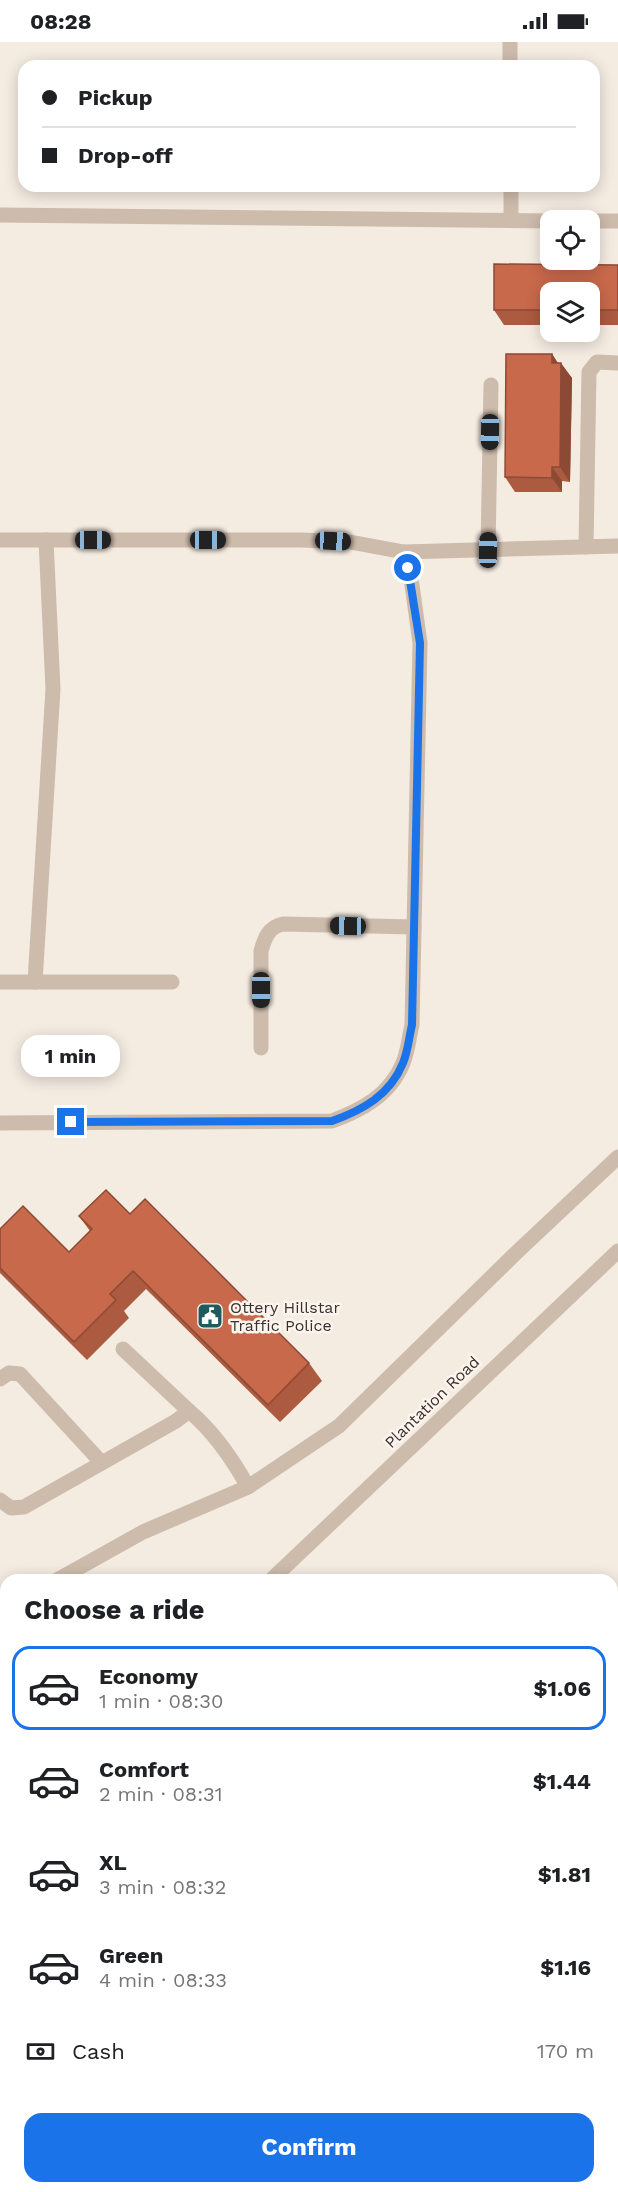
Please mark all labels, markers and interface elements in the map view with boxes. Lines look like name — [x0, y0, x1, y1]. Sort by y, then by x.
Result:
text: 08:28 — [30, 9, 92, 34]
text: Pickup — [78, 85, 153, 110]
text: Drop-off — [78, 143, 173, 168]
map controls — [540, 210, 600, 342]
button: locate — [540, 210, 600, 270]
button: layers — [540, 282, 600, 342]
car — [481, 414, 499, 450]
car — [75, 531, 111, 549]
car — [190, 531, 226, 549]
car — [315, 531, 351, 551]
car — [479, 532, 497, 568]
route start — [394, 554, 421, 581]
car — [330, 917, 366, 935]
car — [252, 972, 270, 1008]
callout: 1 min — [22, 1035, 121, 1077]
text: 1 min — [45, 1044, 96, 1068]
route end — [57, 1108, 84, 1135]
place label: Ottery Hillstar Traffic Police — [230, 1298, 340, 1335]
public building icon: Ottery Hillstar Traffic Police — [195, 1301, 225, 1331]
street label: Plantation Road — [381, 1352, 483, 1452]
text: Choose a ride — [24, 1594, 204, 1626]
icon: car — [27, 1661, 81, 1715]
text: Economy — [99, 1664, 198, 1689]
text: $1.06 — [534, 1676, 591, 1701]
text: 1 min · 08:30 — [99, 1689, 223, 1713]
icon: car — [27, 1754, 81, 1808]
text: Comfort — [99, 1757, 189, 1782]
text: $1.44 — [533, 1769, 591, 1794]
text: 2 min · 08:31 — [99, 1782, 223, 1806]
icon: car — [27, 1847, 81, 1901]
text: XL — [99, 1850, 127, 1875]
text: $1.81 — [538, 1862, 591, 1887]
text: 3 min · 08:32 — [99, 1875, 226, 1899]
icon: car — [27, 1940, 81, 1994]
text: Green — [99, 1943, 163, 1968]
text: $1.16 — [540, 1955, 591, 1980]
text: 4 min · 08:33 — [99, 1968, 227, 1992]
icon: cash — [24, 2035, 57, 2068]
text: Cash — [72, 2039, 125, 2064]
text: 170 m — [537, 2039, 594, 2063]
button: Confirm — [24, 2113, 594, 2182]

